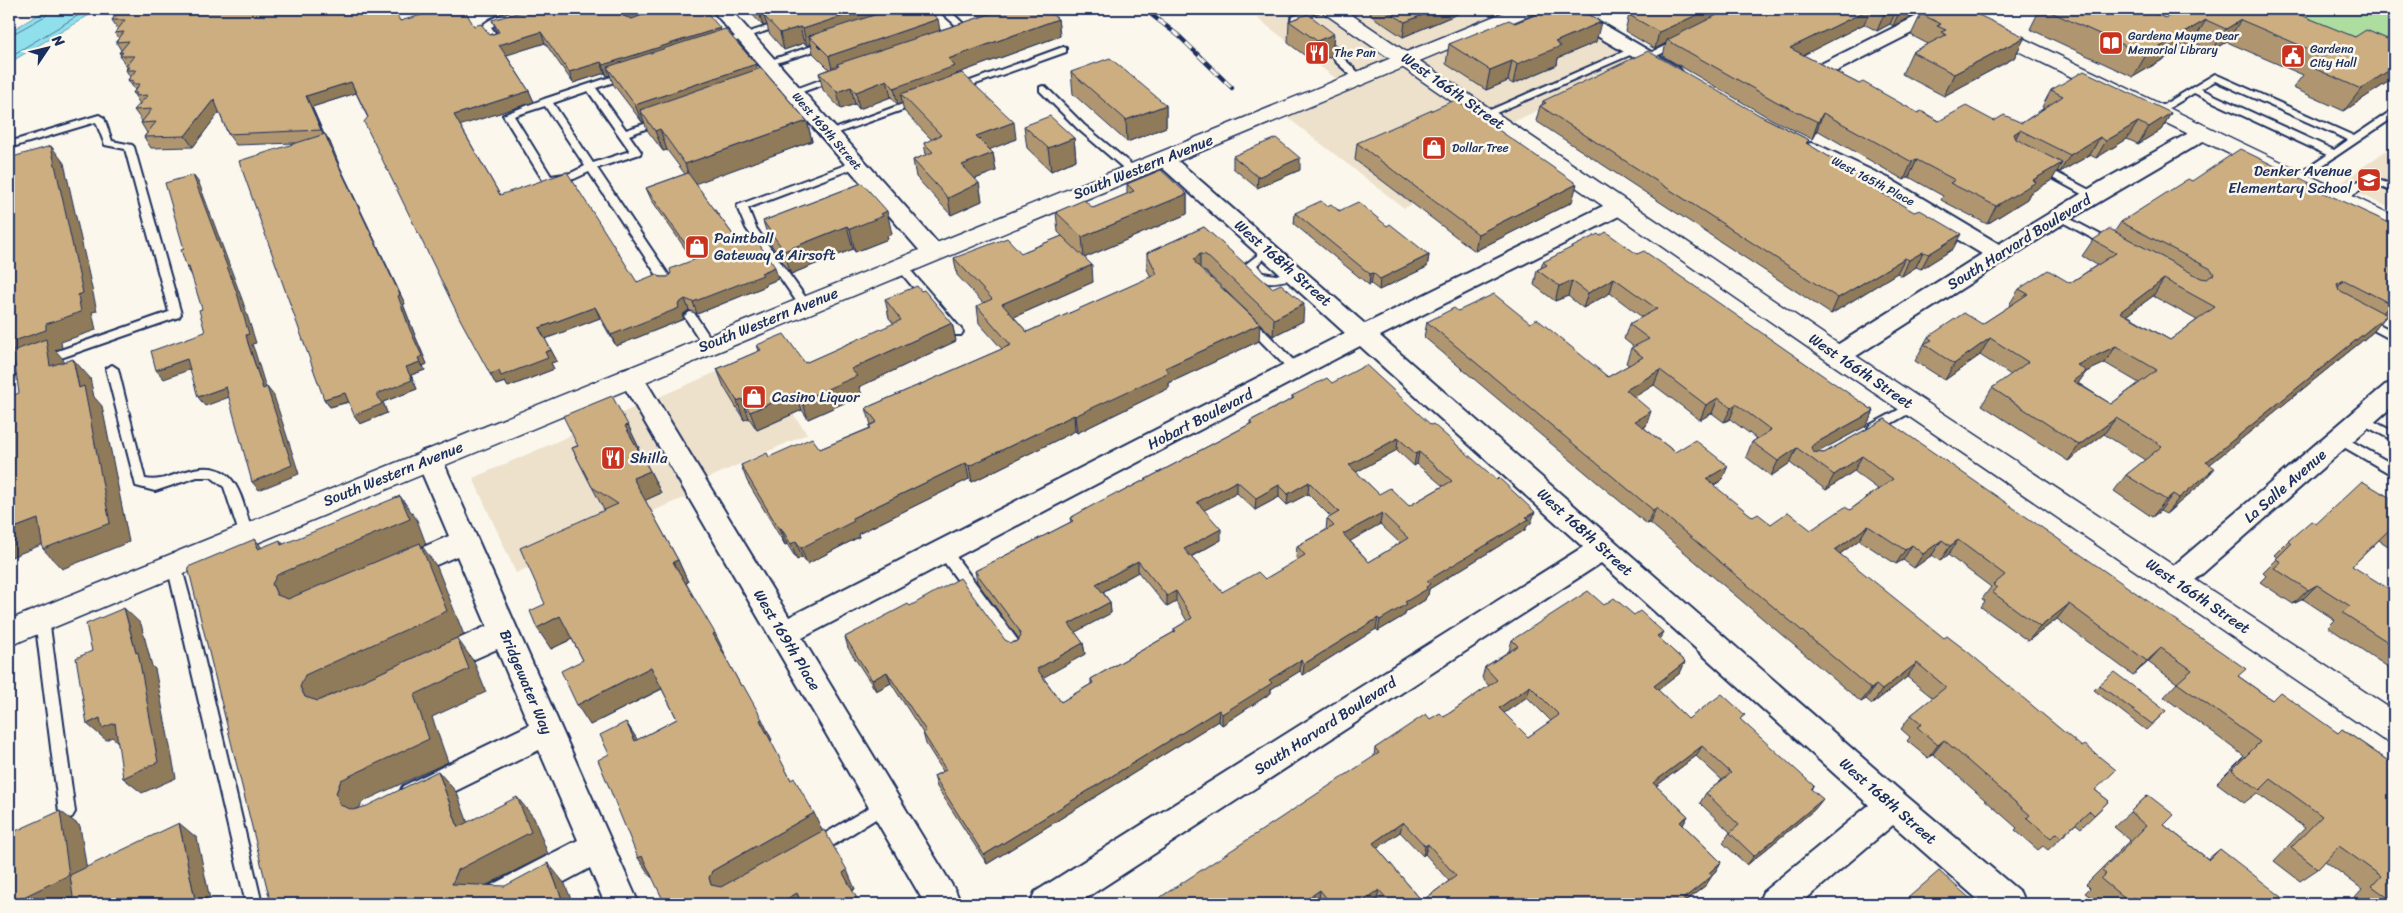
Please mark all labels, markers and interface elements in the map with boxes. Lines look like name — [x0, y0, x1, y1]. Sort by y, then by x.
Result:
north arrow — [22, 22, 72, 72]
place label: Gardena Mayme Dear Memorial Library — [2128, 25, 2240, 61]
text: N — [45, 29, 71, 52]
library icon: Gardena Mayme Dear Memorial Library — [2098, 30, 2124, 56]
place label: Gardena City Hall — [2310, 38, 2357, 74]
restaurant icon: The Pan — [1304, 40, 1330, 66]
place label: The Pan — [1334, 42, 1376, 64]
public building icon: Gardena City Hall — [2280, 43, 2306, 69]
street label: West 166th Street — [1396, 45, 1511, 137]
street label: West 169th Street — [786, 87, 868, 175]
street label: South Western Avenue — [1069, 127, 1217, 207]
shop icon: Dollar Tree — [1421, 135, 1447, 161]
place label: Dollar Tree — [1452, 137, 1509, 159]
street label: West 165th Place — [1827, 150, 1919, 212]
place label: Denker Avenue Elementary School — [2228, 158, 2353, 201]
school or university icon: Denker Avenue Elementary School — [2356, 167, 2382, 193]
street label: South Harvard Boulevard — [1942, 186, 2097, 297]
street label: West 168th Street — [1228, 213, 1338, 313]
place label: Paintball Gateway & Airsoft — [714, 225, 836, 268]
shop icon: Paintball Gateway & Airsoft — [684, 234, 710, 260]
street label: South Western Avenue — [694, 280, 842, 360]
street label: West 166th Street — [1803, 326, 1919, 416]
street label: Hobart Boulevard — [1143, 381, 1258, 457]
shop icon: Casino Liquor — [741, 384, 767, 410]
place label: Casino Liquor — [772, 384, 860, 410]
street label: South Western Avenue — [319, 434, 467, 514]
street label: La Salle Avenue — [2238, 442, 2332, 530]
restaurant icon: Shilla — [600, 445, 626, 471]
place label: Shilla — [630, 445, 668, 471]
street label: West 168th Street — [1531, 481, 1640, 583]
street label: West 166th Street — [2140, 551, 2256, 641]
street label: West 169th Place — [746, 584, 828, 696]
street label: Bridgewater Way — [492, 625, 560, 739]
street label: South Harvard Boulevard — [1248, 669, 1403, 782]
street label: West 168th Street — [1833, 751, 1943, 851]

